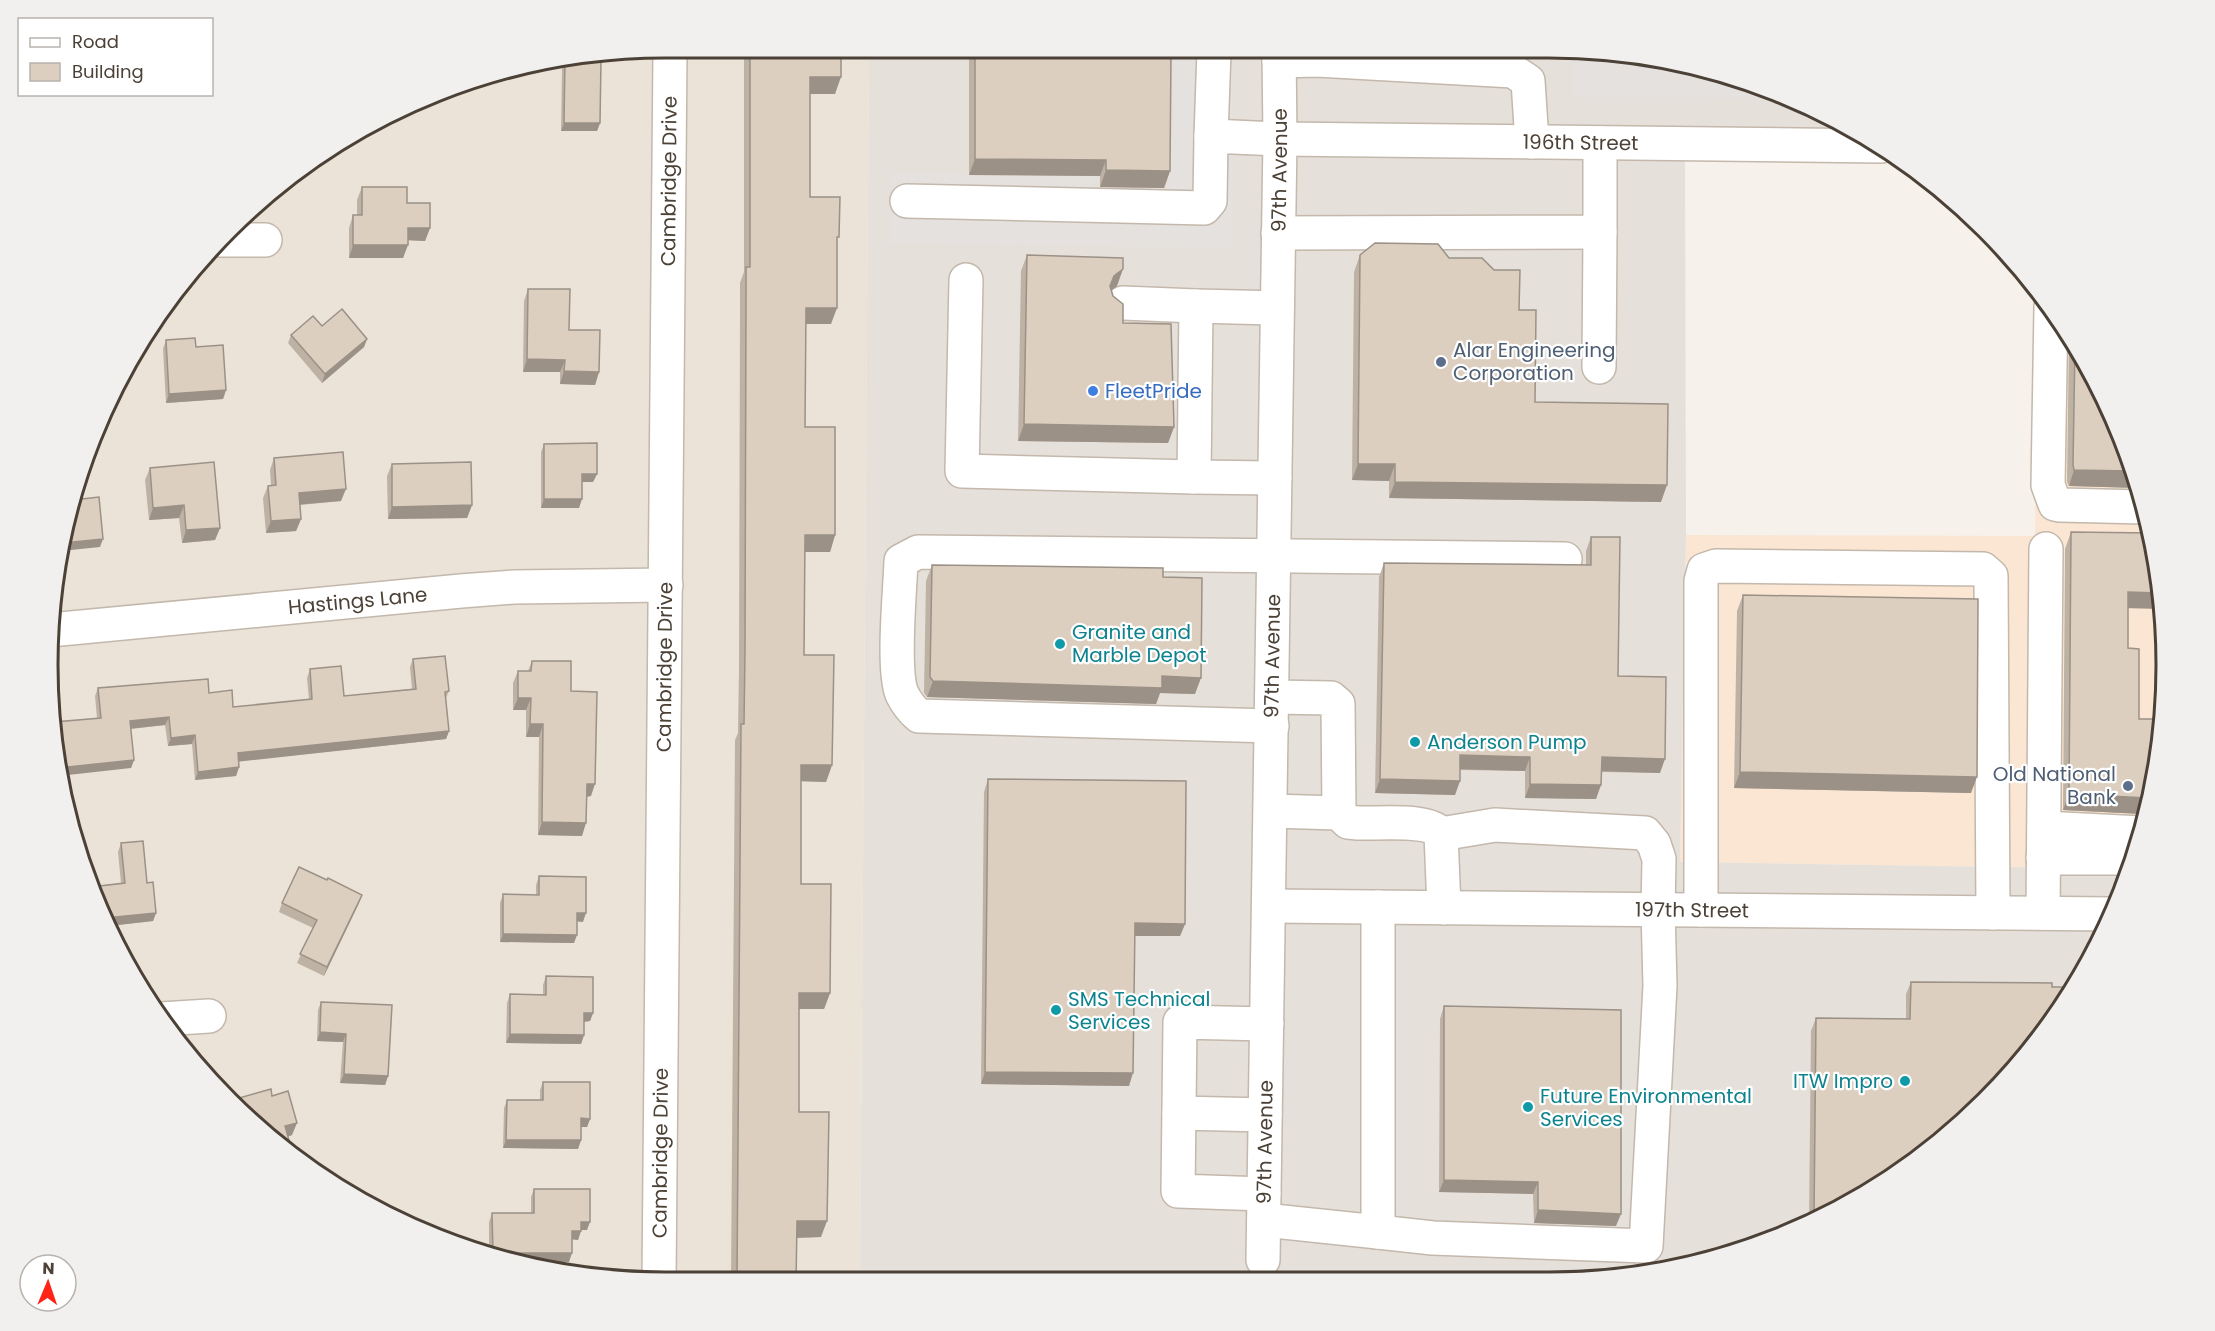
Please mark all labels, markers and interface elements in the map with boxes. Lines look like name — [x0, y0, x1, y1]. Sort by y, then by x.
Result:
legend — [18, 18, 213, 96]
text: Road — [72, 29, 119, 54]
text: Building — [72, 59, 144, 84]
street label: Cambridge Drive — [654, 96, 684, 266]
street label: 97th Avenue — [1265, 108, 1294, 232]
street label: 196th Street — [1523, 128, 1639, 157]
place label: Alar Engineering Corporation — [1453, 336, 1616, 387]
marker: Alar Engineering Corporation — [1434, 355, 1448, 369]
place label: FleetPride — [1105, 377, 1202, 405]
marker: FleetPride — [1086, 384, 1100, 398]
street label: Hastings Lane — [287, 580, 428, 621]
street label: Cambridge Drive — [650, 582, 679, 752]
street label: 97th Avenue — [1257, 594, 1287, 718]
place label: Granite and Marble Depot — [1072, 618, 1207, 669]
marker: Granite and Marble Depot — [1053, 637, 1067, 651]
place label: Anderson Pump — [1427, 728, 1587, 756]
marker: Anderson Pump — [1408, 735, 1422, 749]
place label: Old National Bank — [1993, 760, 2117, 811]
marker: Old National Bank — [2121, 779, 2135, 793]
street label: 197th Street — [1635, 895, 1749, 925]
place label: SMS Technical Services — [1068, 985, 1211, 1036]
marker: SMS Technical Services — [1049, 1003, 1063, 1017]
place label: ITW Impro — [1793, 1067, 1893, 1095]
street label: Cambridge Drive — [645, 1068, 675, 1238]
marker: ITW Impro — [1898, 1074, 1912, 1088]
street label: 97th Avenue — [1250, 1080, 1280, 1204]
place label: Future Environmental Services — [1540, 1082, 1752, 1133]
marker: Future Environmental Services — [1521, 1100, 1535, 1114]
north arrow — [18, 1253, 78, 1313]
text: N — [42, 1257, 55, 1280]

